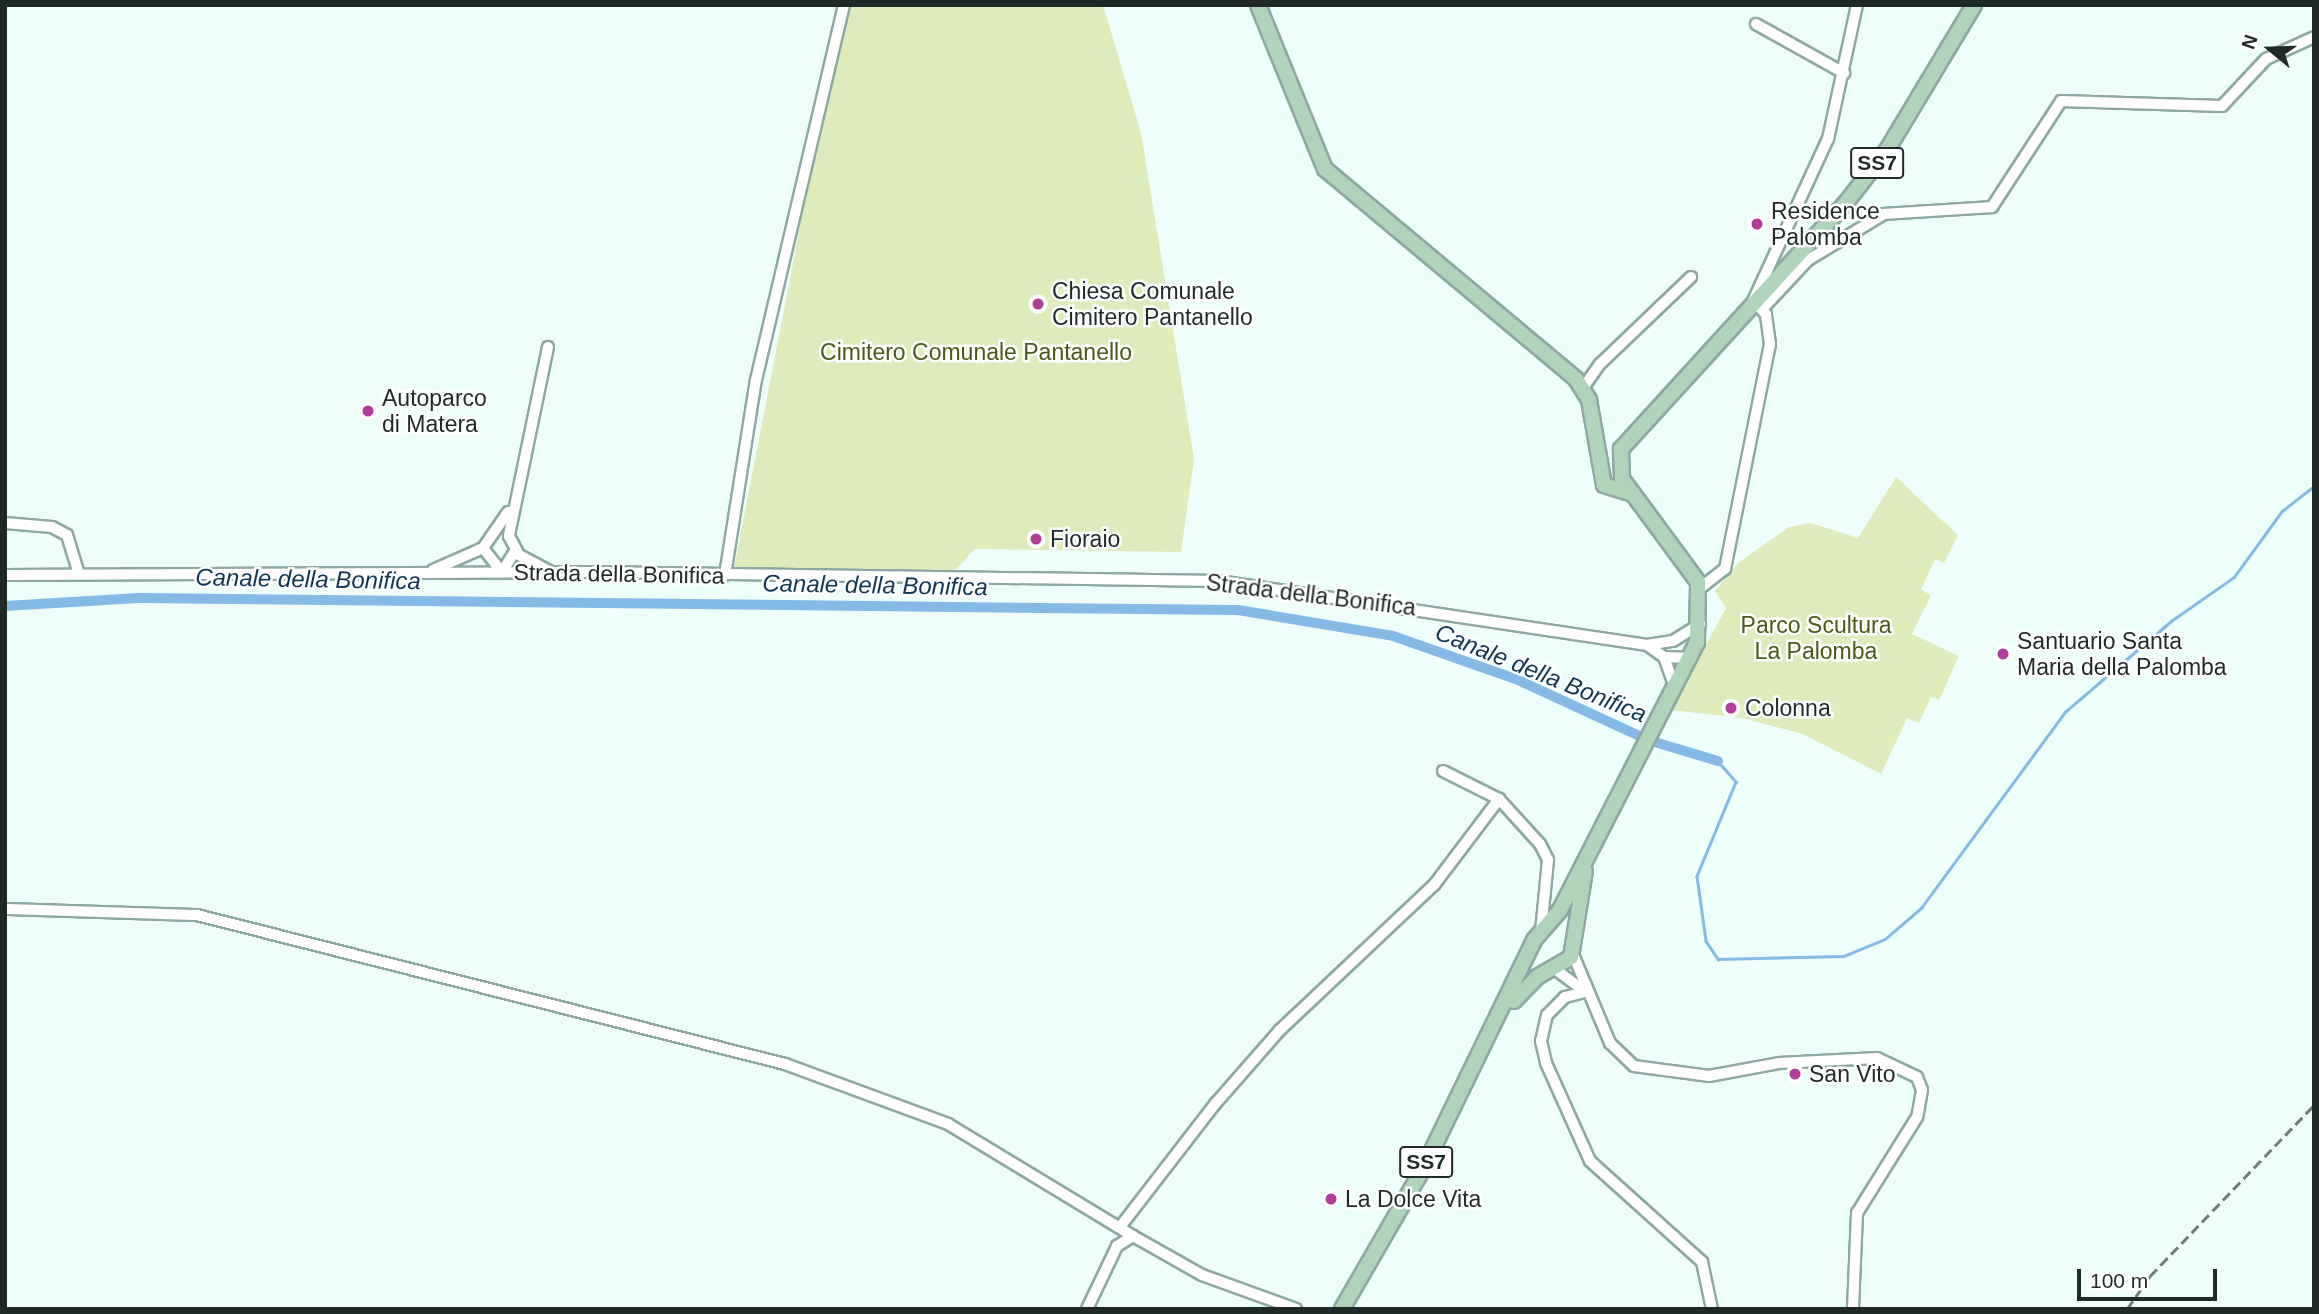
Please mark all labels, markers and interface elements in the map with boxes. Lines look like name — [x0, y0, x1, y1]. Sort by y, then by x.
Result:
north arrow — [2235, 14, 2305, 84]
text: N — [2238, 32, 2262, 52]
road number: SS7 — [1849, 146, 1905, 180]
place label: Residence Palomba — [1771, 197, 1880, 251]
marker: Residence Palomba — [1749, 216, 1765, 232]
place label: Chiesa Comunale Cimitero Pantanello — [1052, 277, 1253, 331]
marker: Chiesa Comunale Cimitero Pantanello — [1030, 296, 1046, 312]
park label: Cimitero Comunale Pantanello — [820, 338, 1132, 366]
place label: Autoparco di Matera — [382, 384, 487, 438]
marker: Autoparco di Matera — [360, 403, 376, 419]
place label: Fioraio — [1050, 525, 1120, 553]
marker: Fioraio — [1028, 531, 1044, 547]
street label: Strada della Bonifica — [513, 558, 725, 590]
water label: Canale della Bonifica — [195, 563, 421, 595]
street label: Strada della Bonifica — [1205, 568, 1417, 622]
water label: Canale della Bonifica — [762, 569, 988, 601]
park label: Parco Scultura La Palomba — [1741, 611, 1891, 665]
water label: Canale della Bonifica — [1431, 617, 1651, 729]
place label: Santuario Santa Maria della Palomba — [2017, 627, 2227, 681]
marker: Santuario Santa Maria della Palomba — [1995, 646, 2011, 662]
place label: Colonna — [1745, 694, 1831, 722]
marker: Colonna — [1723, 700, 1739, 716]
place label: San Vito — [1809, 1060, 1896, 1088]
marker: San Vito — [1787, 1066, 1803, 1082]
road number: SS7 — [1398, 1144, 1454, 1180]
place label: La Dolce Vita — [1345, 1185, 1481, 1213]
marker: La Dolce Vita — [1323, 1191, 1339, 1207]
scale bar — [2081, 1254, 2221, 1298]
text: 100 m — [2090, 1269, 2148, 1292]

